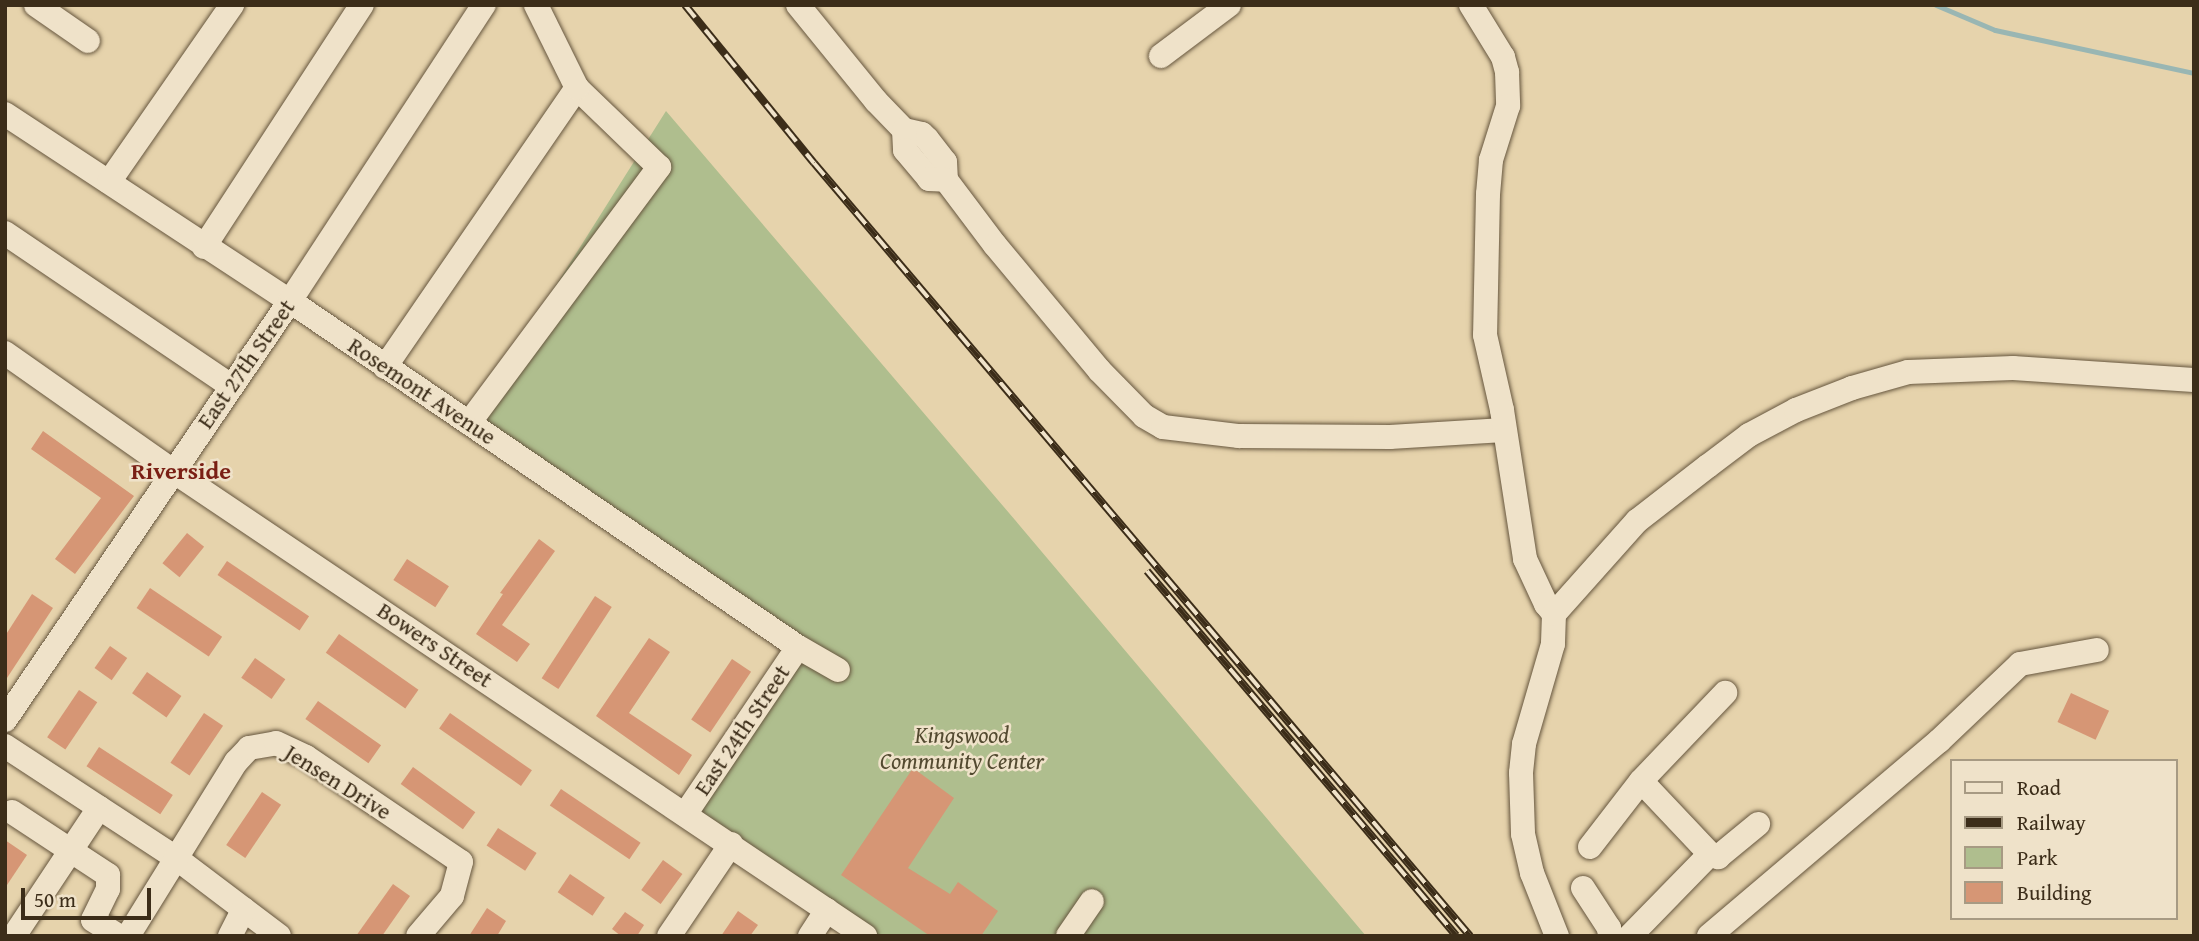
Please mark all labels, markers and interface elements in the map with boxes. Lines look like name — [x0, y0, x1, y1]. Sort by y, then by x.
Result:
street label: East 27th Street — [191, 294, 301, 434]
street label: Rosemont Avenue — [343, 331, 501, 451]
district label: Riverside — [131, 457, 231, 485]
street label: Bowers Street — [372, 596, 498, 694]
street label: East 24th Street — [688, 660, 796, 800]
park label: Kingswood Community Center — [880, 721, 1044, 775]
street label: Jensen Drive — [280, 738, 396, 826]
legend — [1951, 759, 2178, 920]
text: Road — [2017, 772, 2061, 803]
text: Railway — [2017, 807, 2086, 838]
text: Park — [2017, 842, 2058, 873]
scale bar — [24, 874, 154, 918]
text: Building — [2017, 877, 2091, 908]
text: 50 m — [34, 884, 76, 915]

